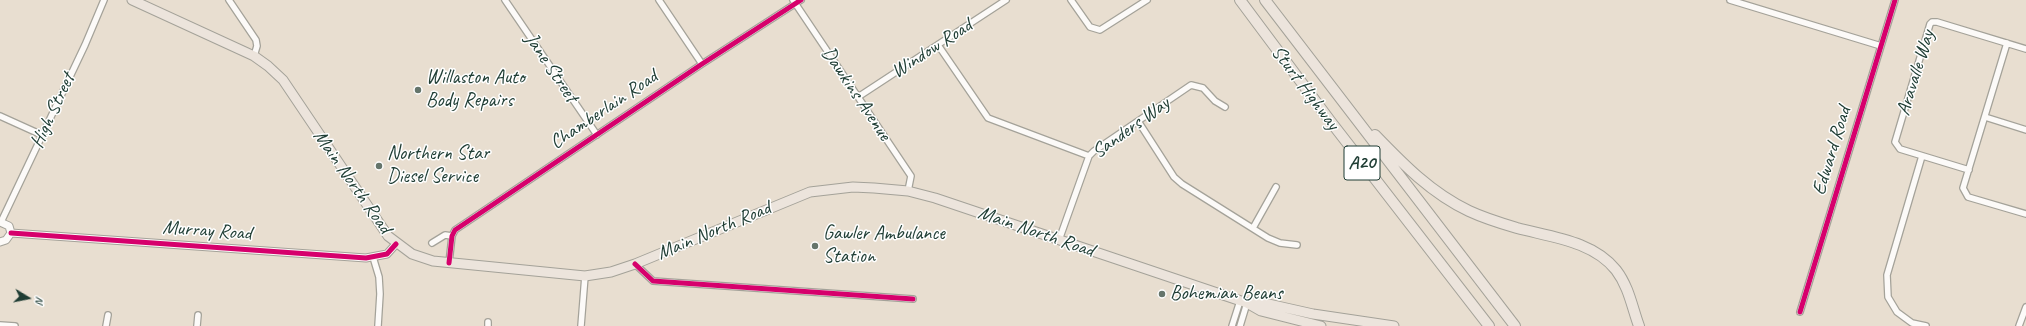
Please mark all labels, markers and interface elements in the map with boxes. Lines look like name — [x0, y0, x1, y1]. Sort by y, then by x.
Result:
street label: Window Road — [887, 14, 977, 84]
street label: Aravalle Way — [1892, 27, 1940, 119]
street label: Jane Street — [519, 29, 583, 107]
street label: Sturt Highway — [1266, 41, 1344, 135]
street label: Dawkins Avenue — [816, 42, 896, 146]
street label: Chamberlain Road — [546, 65, 662, 155]
place label: Willaston Auto Body Repairs — [426, 66, 525, 113]
street label: High Street — [25, 70, 81, 152]
marker: Willaston Auto Body Repairs — [413, 85, 423, 95]
street label: Sanders Way — [1088, 92, 1174, 164]
street label: Edward Road — [1807, 104, 1857, 198]
street label: Main North Road — [307, 126, 397, 238]
place label: Northern Star Diesel Service — [387, 142, 489, 189]
road number: A20 — [1344, 146, 1380, 180]
marker: Northern Star Diesel Service — [374, 161, 384, 171]
street label: Main North Road — [654, 196, 774, 266]
street label: Main North Road — [975, 201, 1097, 263]
street label: Murray Road — [162, 216, 252, 246]
place label: Gawler Ambulance Station — [823, 222, 945, 269]
marker: Gawler Ambulance Station — [810, 241, 820, 251]
north arrow — [8, 278, 48, 318]
place label: Bohemian Beans — [1170, 282, 1283, 306]
marker: Bohemian Beans — [1157, 289, 1167, 299]
text: N — [32, 296, 47, 305]

